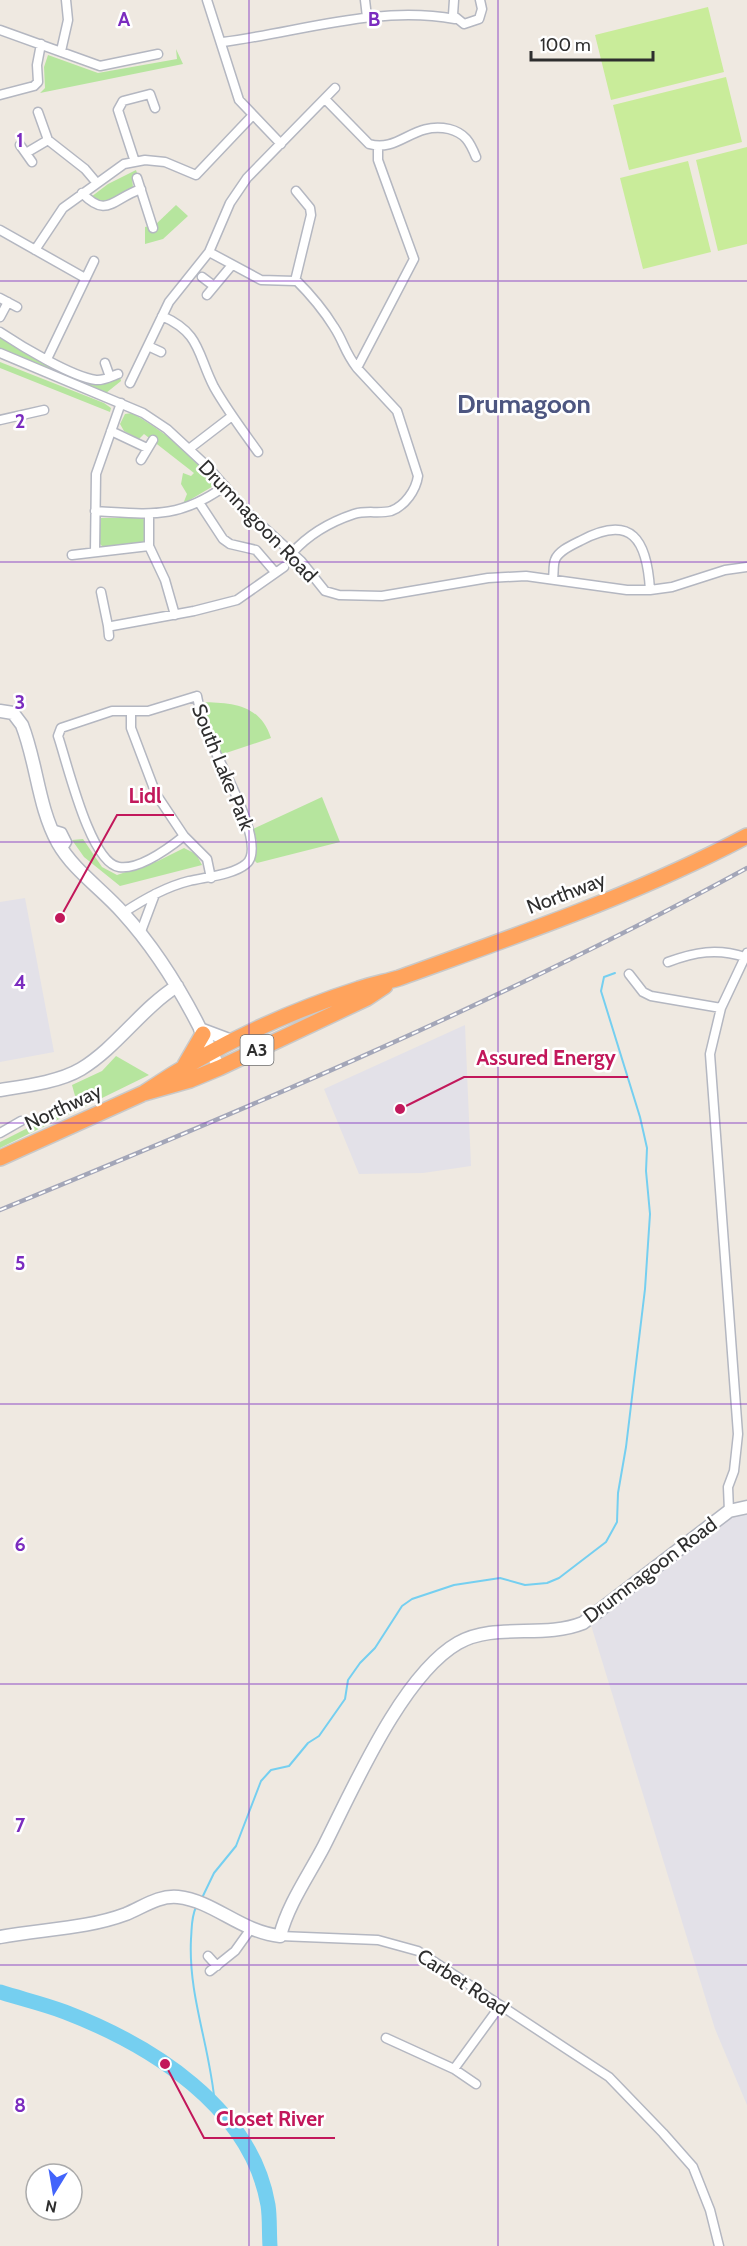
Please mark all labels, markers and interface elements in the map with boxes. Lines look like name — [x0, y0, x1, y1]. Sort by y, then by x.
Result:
text: A — [118, 7, 131, 31]
text: B — [368, 7, 380, 31]
scale bar — [531, 24, 652, 62]
text: 100 m — [540, 34, 591, 56]
text: 1 — [16, 128, 24, 152]
district label: Drumagoon — [457, 388, 591, 420]
text: 2 — [15, 409, 25, 433]
street label: Drumnagoon Road — [194, 455, 322, 587]
text: 3 — [15, 690, 25, 714]
street label: South Lake Park — [187, 700, 259, 834]
callout: Lidl — [117, 776, 174, 815]
text: Lidl — [128, 783, 162, 808]
street label: Northway — [523, 867, 609, 919]
text: 4 — [14, 970, 26, 994]
road number: A3 — [240, 1035, 274, 1065]
callout: Assured Energy — [464, 1038, 628, 1077]
text: Assured Energy — [476, 1045, 617, 1070]
street label: Northway — [21, 1079, 105, 1135]
text: 5 — [15, 1251, 25, 1275]
street label: Drumnagoon Road — [579, 1512, 721, 1628]
text: 6 — [14, 1532, 26, 1556]
text: 7 — [15, 1813, 26, 1837]
street label: Carbet Road — [413, 1944, 513, 2020]
text: 8 — [14, 2093, 26, 2117]
callout: Closet River — [204, 2099, 335, 2138]
text: Closet River — [216, 2106, 324, 2131]
north arrow — [24, 2162, 84, 2222]
text: N — [44, 2196, 59, 2217]

